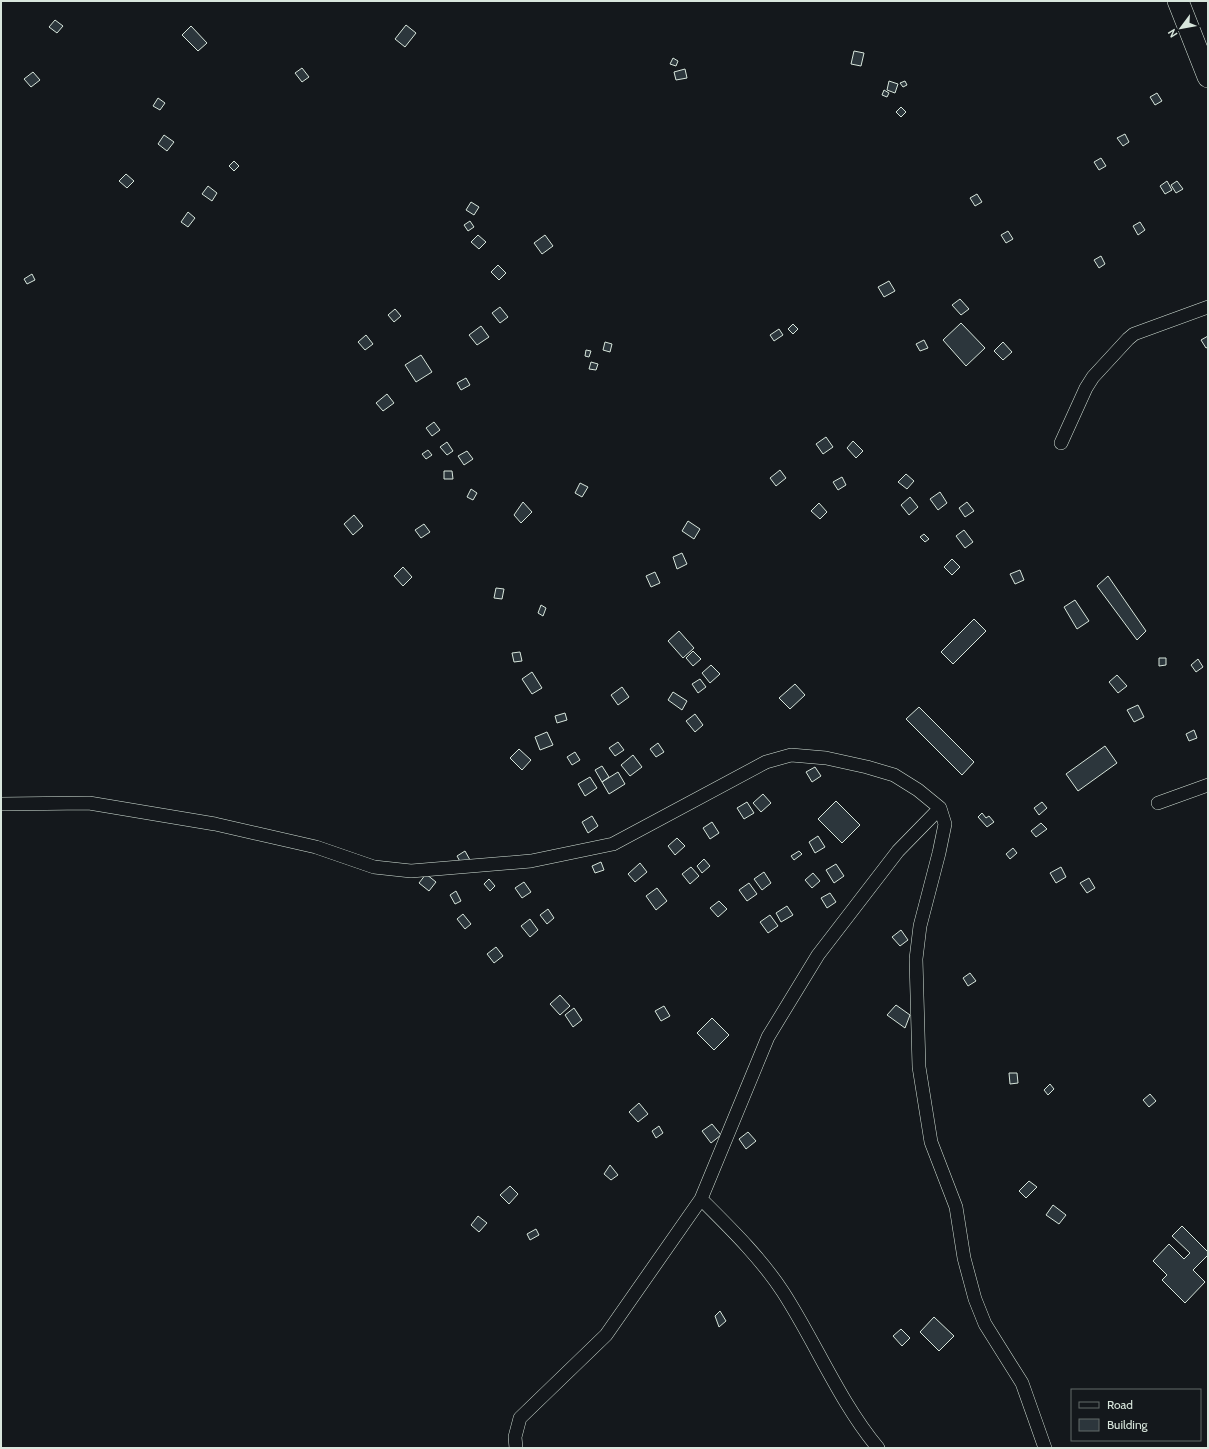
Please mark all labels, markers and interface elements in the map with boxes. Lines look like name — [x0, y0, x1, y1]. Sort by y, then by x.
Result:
north arrow — [1161, 8, 1201, 48]
text: N — [1165, 26, 1181, 40]
legend — [1071, 1389, 1201, 1441]
text: Road — [1107, 1397, 1133, 1412]
text: Building — [1107, 1417, 1149, 1432]

